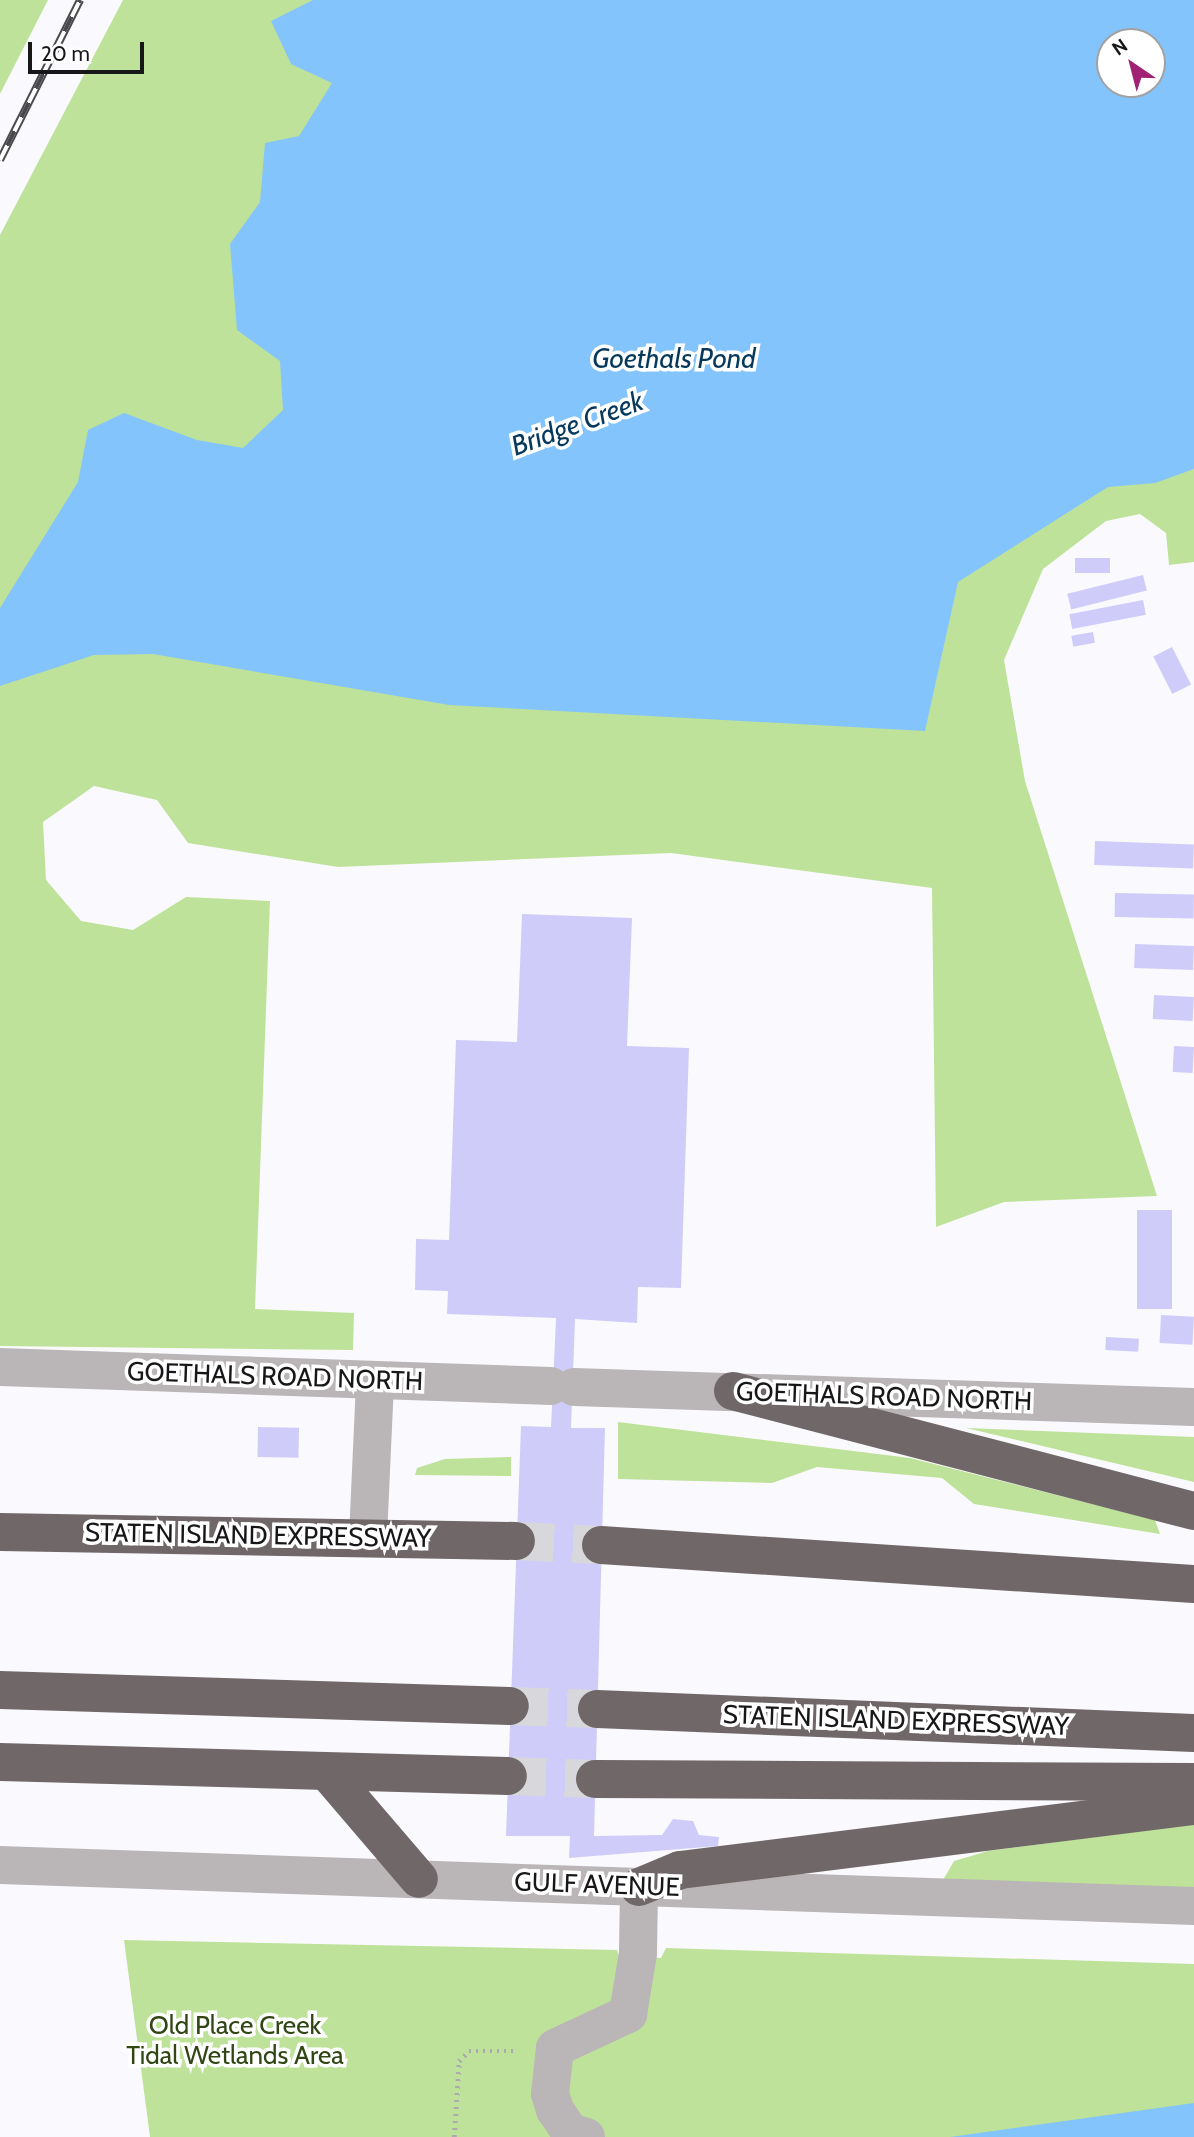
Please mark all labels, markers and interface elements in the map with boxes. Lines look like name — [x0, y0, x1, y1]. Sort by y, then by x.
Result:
scale bar — [32, 28, 147, 72]
north arrow — [1096, 28, 1166, 98]
text: N — [1108, 34, 1132, 60]
text: 20 m — [41, 41, 90, 66]
water label: Goethals Pond — [592, 341, 756, 375]
water label: Bridge Creek — [506, 384, 648, 462]
street label: GOETHALS ROAD NORTH — [126, 1356, 424, 1398]
street label: GOETHALS ROAD NORTH — [735, 1376, 1033, 1418]
street label: STATEN ISLAND EXPRESSWAY — [85, 1517, 431, 1555]
street label: STATEN ISLAND EXPRESSWAY — [722, 1699, 1070, 1743]
street label: GULF AVENUE — [514, 1867, 680, 1903]
park label: Old Place Creek Tidal Wetlands Area — [126, 2010, 344, 2072]

